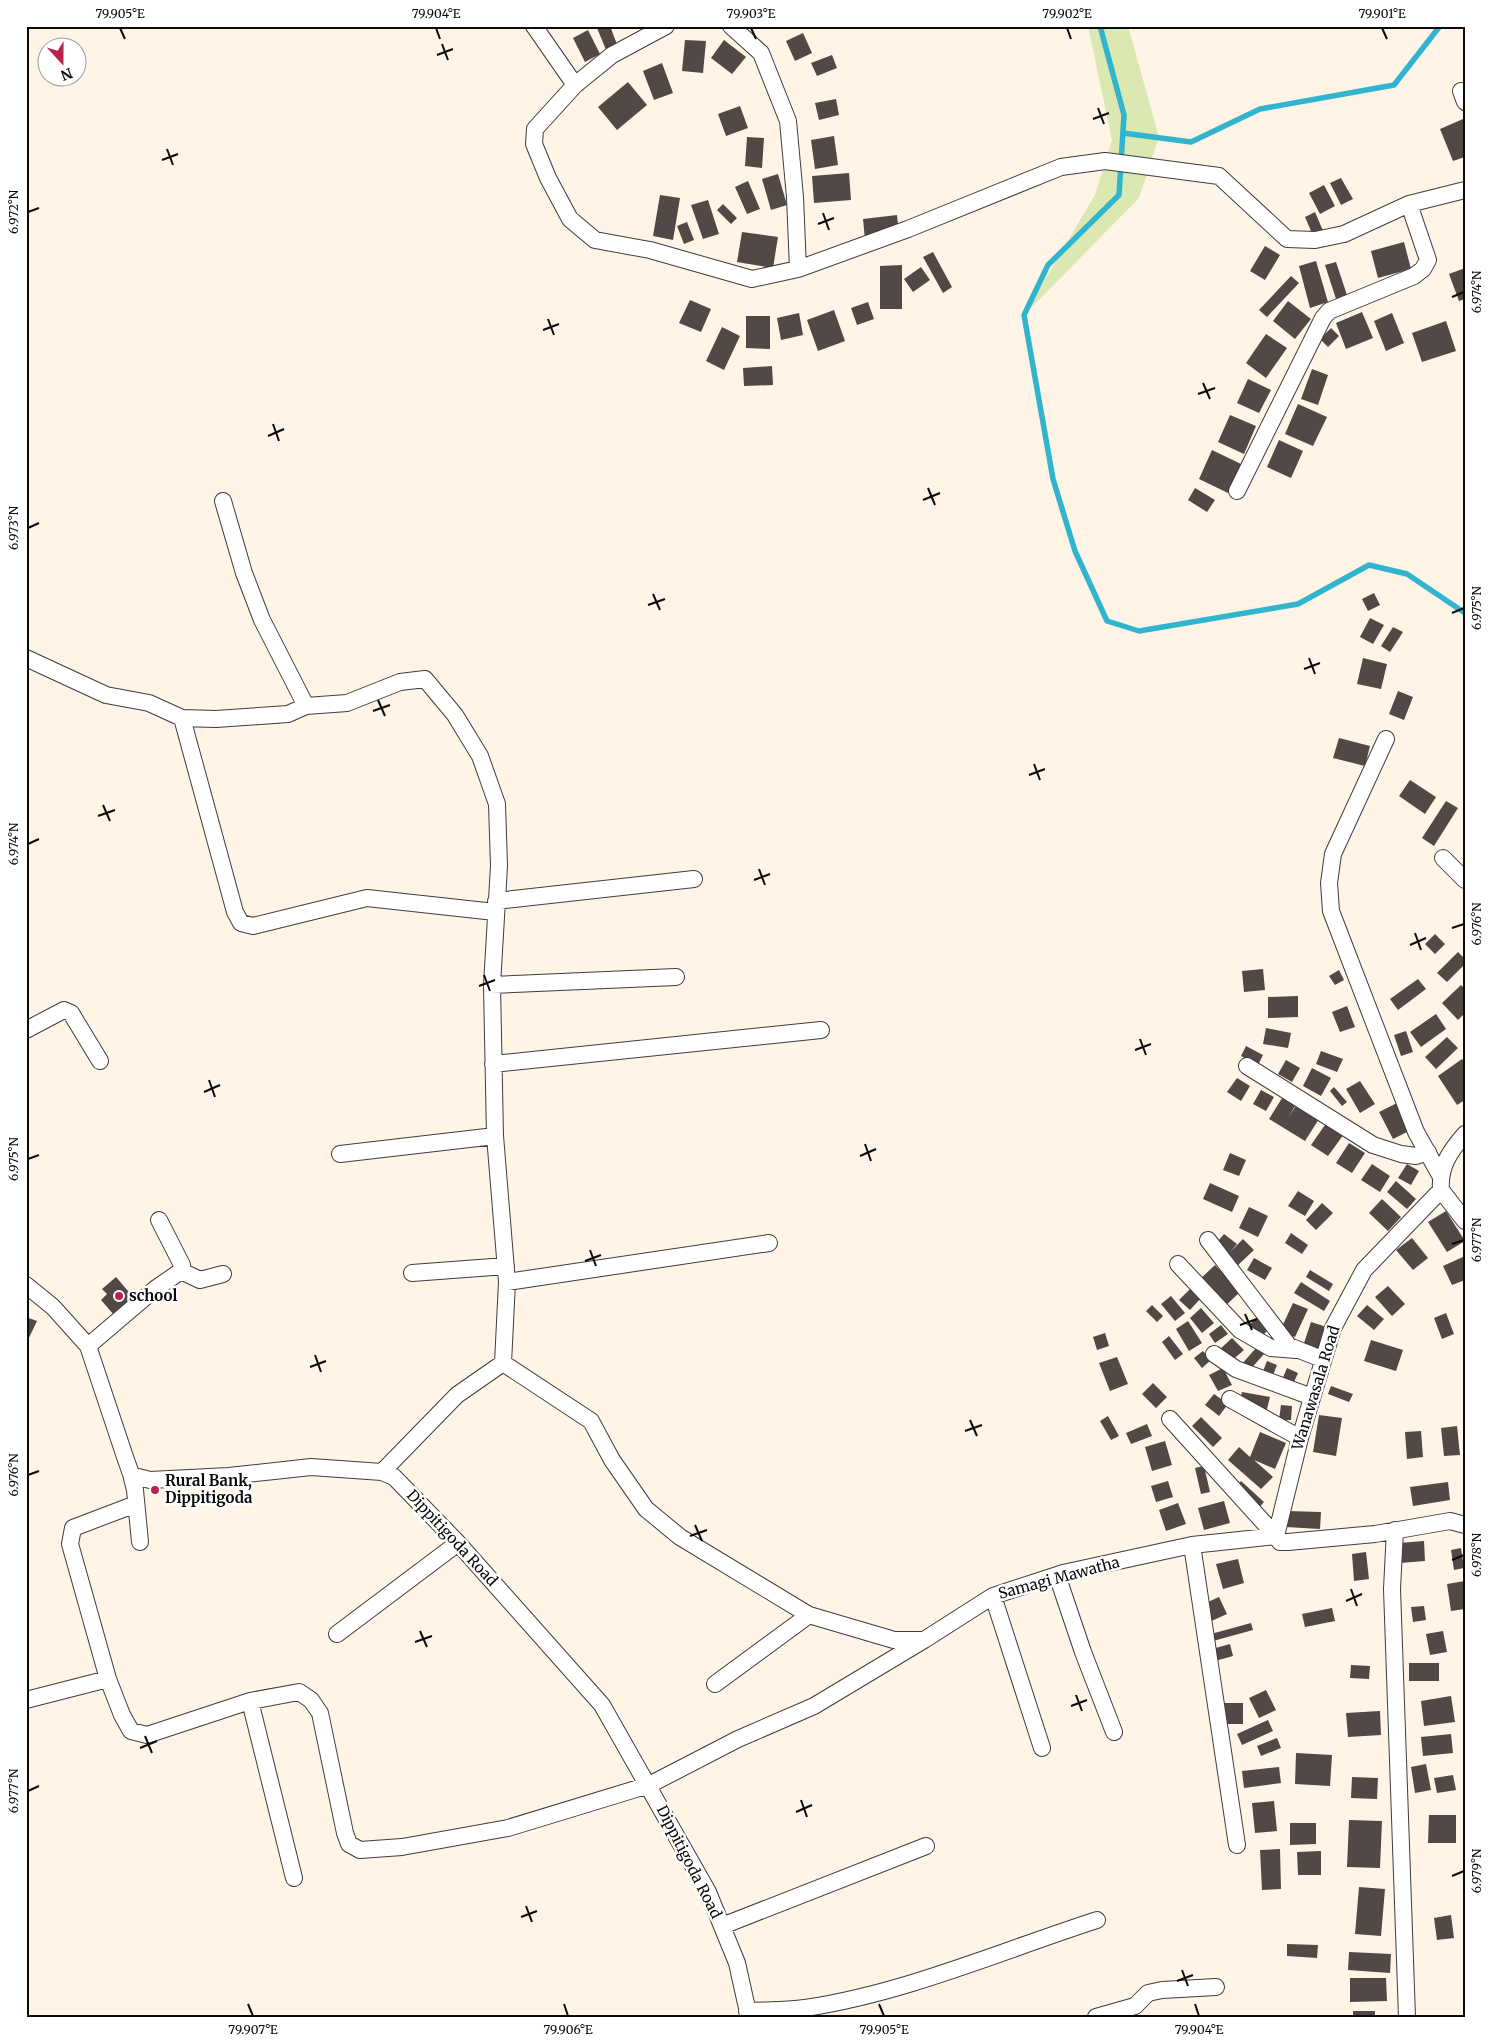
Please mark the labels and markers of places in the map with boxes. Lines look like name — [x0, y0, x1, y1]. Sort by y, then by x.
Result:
place label: school — [129, 1286, 177, 1305]
marker: school — [113, 1290, 125, 1302]
place label: Rural Bank, Dippitigoda — [165, 1471, 253, 1507]
marker: Rural Bank, Dippitigoda — [149, 1484, 161, 1496]

